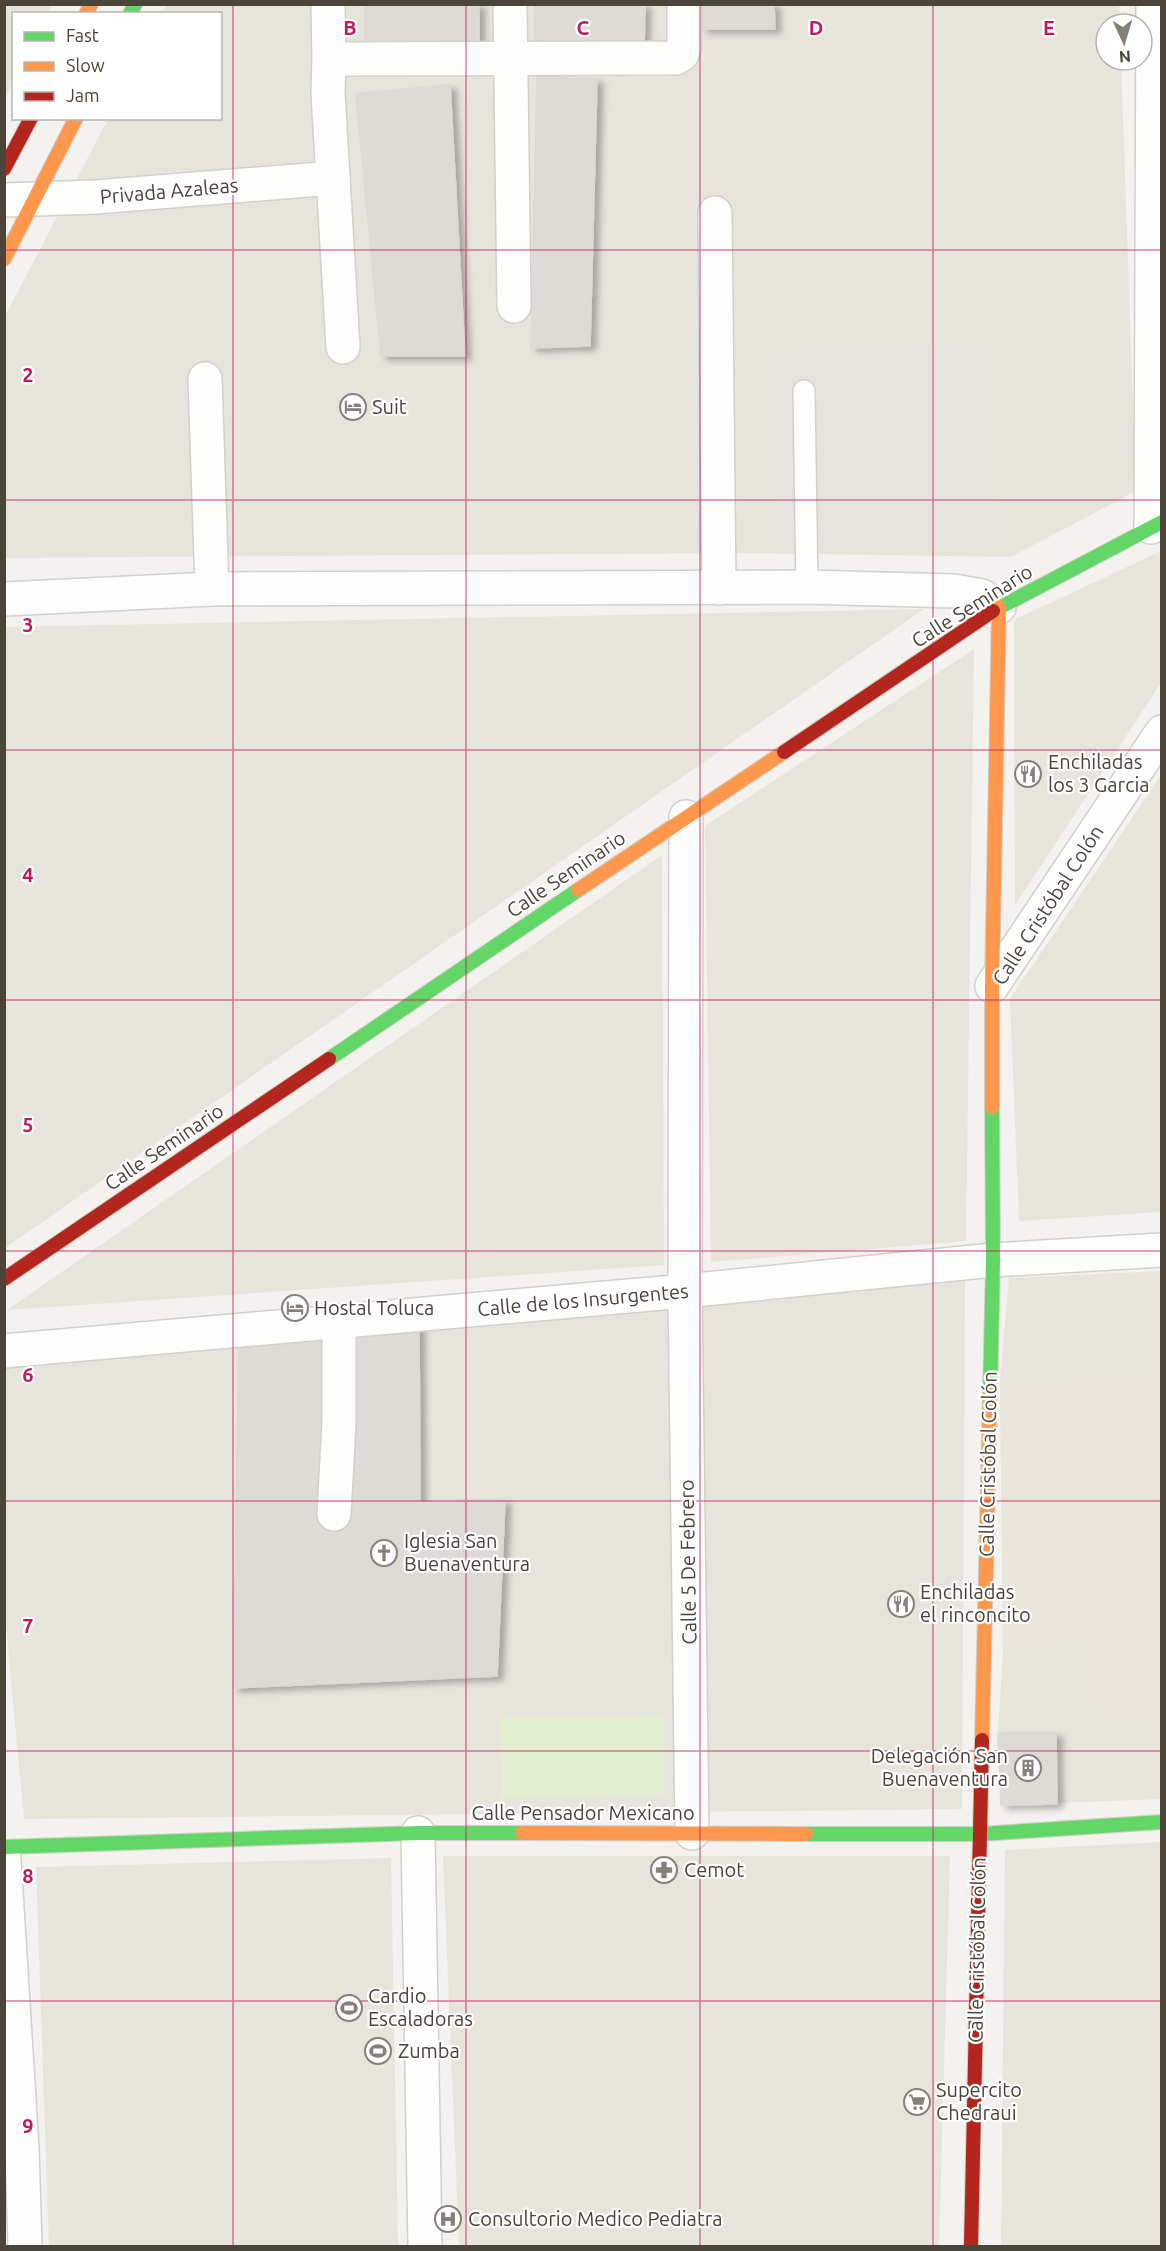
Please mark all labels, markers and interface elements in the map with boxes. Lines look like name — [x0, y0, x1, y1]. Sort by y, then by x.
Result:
legend — [12, 12, 222, 120]
north arrow — [1094, 12, 1154, 72]
text: B — [343, 16, 357, 39]
text: C — [577, 16, 590, 39]
text: D — [809, 16, 823, 39]
text: E — [1043, 16, 1055, 39]
text: Fast — [66, 25, 99, 45]
text: N — [1118, 48, 1132, 66]
text: Slow — [66, 55, 105, 75]
text: Jam — [66, 85, 100, 105]
street label: Privada Azaleas — [99, 173, 239, 208]
text: 2 — [22, 363, 34, 386]
hotel icon: Suit — [338, 392, 368, 422]
place label: Suit — [372, 395, 407, 418]
street label: Calle Seminario — [907, 559, 1036, 652]
text: 3 — [22, 613, 34, 636]
place label: Enchiladas los 3 Garcia — [1048, 750, 1150, 796]
restaurant icon: Enchiladas los 3 Garcia — [1013, 759, 1043, 789]
street label: Calle Cristóbal Colón — [987, 821, 1108, 989]
street label: Calle Seminario — [502, 825, 629, 922]
text: 4 — [22, 863, 34, 886]
street label: Calle Seminario — [100, 1098, 227, 1195]
text: 5 — [22, 1113, 34, 1136]
street label: Calle de los Insurgentes — [476, 1279, 690, 1320]
hotel icon: Hostal Toluca — [280, 1293, 310, 1323]
place label: Hostal Toluca — [314, 1296, 434, 1319]
text: 6 — [22, 1363, 34, 1386]
street label: Calle Cristóbal Colón — [974, 1371, 1001, 1557]
street label: Calle 5 De Febrero — [675, 1479, 700, 1645]
place label: Iglesia San Buenaventura — [404, 1529, 530, 1575]
church icon: Iglesia San Buenaventura — [369, 1538, 399, 1568]
place label: Enchiladas el rinconcito — [920, 1580, 1031, 1626]
restaurant icon: Enchiladas el rinconcito — [886, 1589, 916, 1619]
text: 7 — [22, 1614, 34, 1637]
place label: Delegación San Buenaventura — [871, 1744, 1008, 1790]
building icon: Delegación San Buenaventura — [1013, 1753, 1043, 1783]
street label: Calle Pensador Mexicano — [471, 1801, 695, 1824]
pharmacy icon: Cemot — [649, 1855, 679, 1885]
street label: Calle Cristóbal Colón — [963, 1857, 990, 2043]
place label: Cemot — [684, 1858, 744, 1881]
text: 8 — [22, 1864, 34, 1887]
place label: Cardio Escaladoras — [368, 1984, 473, 2030]
sports icon: Cardio Escaladoras — [334, 1993, 364, 2023]
sports icon: Zumba — [363, 2036, 393, 2066]
place label: Zumba — [398, 2039, 460, 2062]
place label: Supercito Chedraui — [936, 2078, 1022, 2124]
supermarket icon: Supercito Chedraui — [902, 2087, 932, 2117]
text: 9 — [22, 2114, 34, 2137]
hospital icon: Consultorio Medico Pediatra — [433, 2204, 463, 2234]
place label: Consultorio Medico Pediatra — [468, 2207, 723, 2230]

